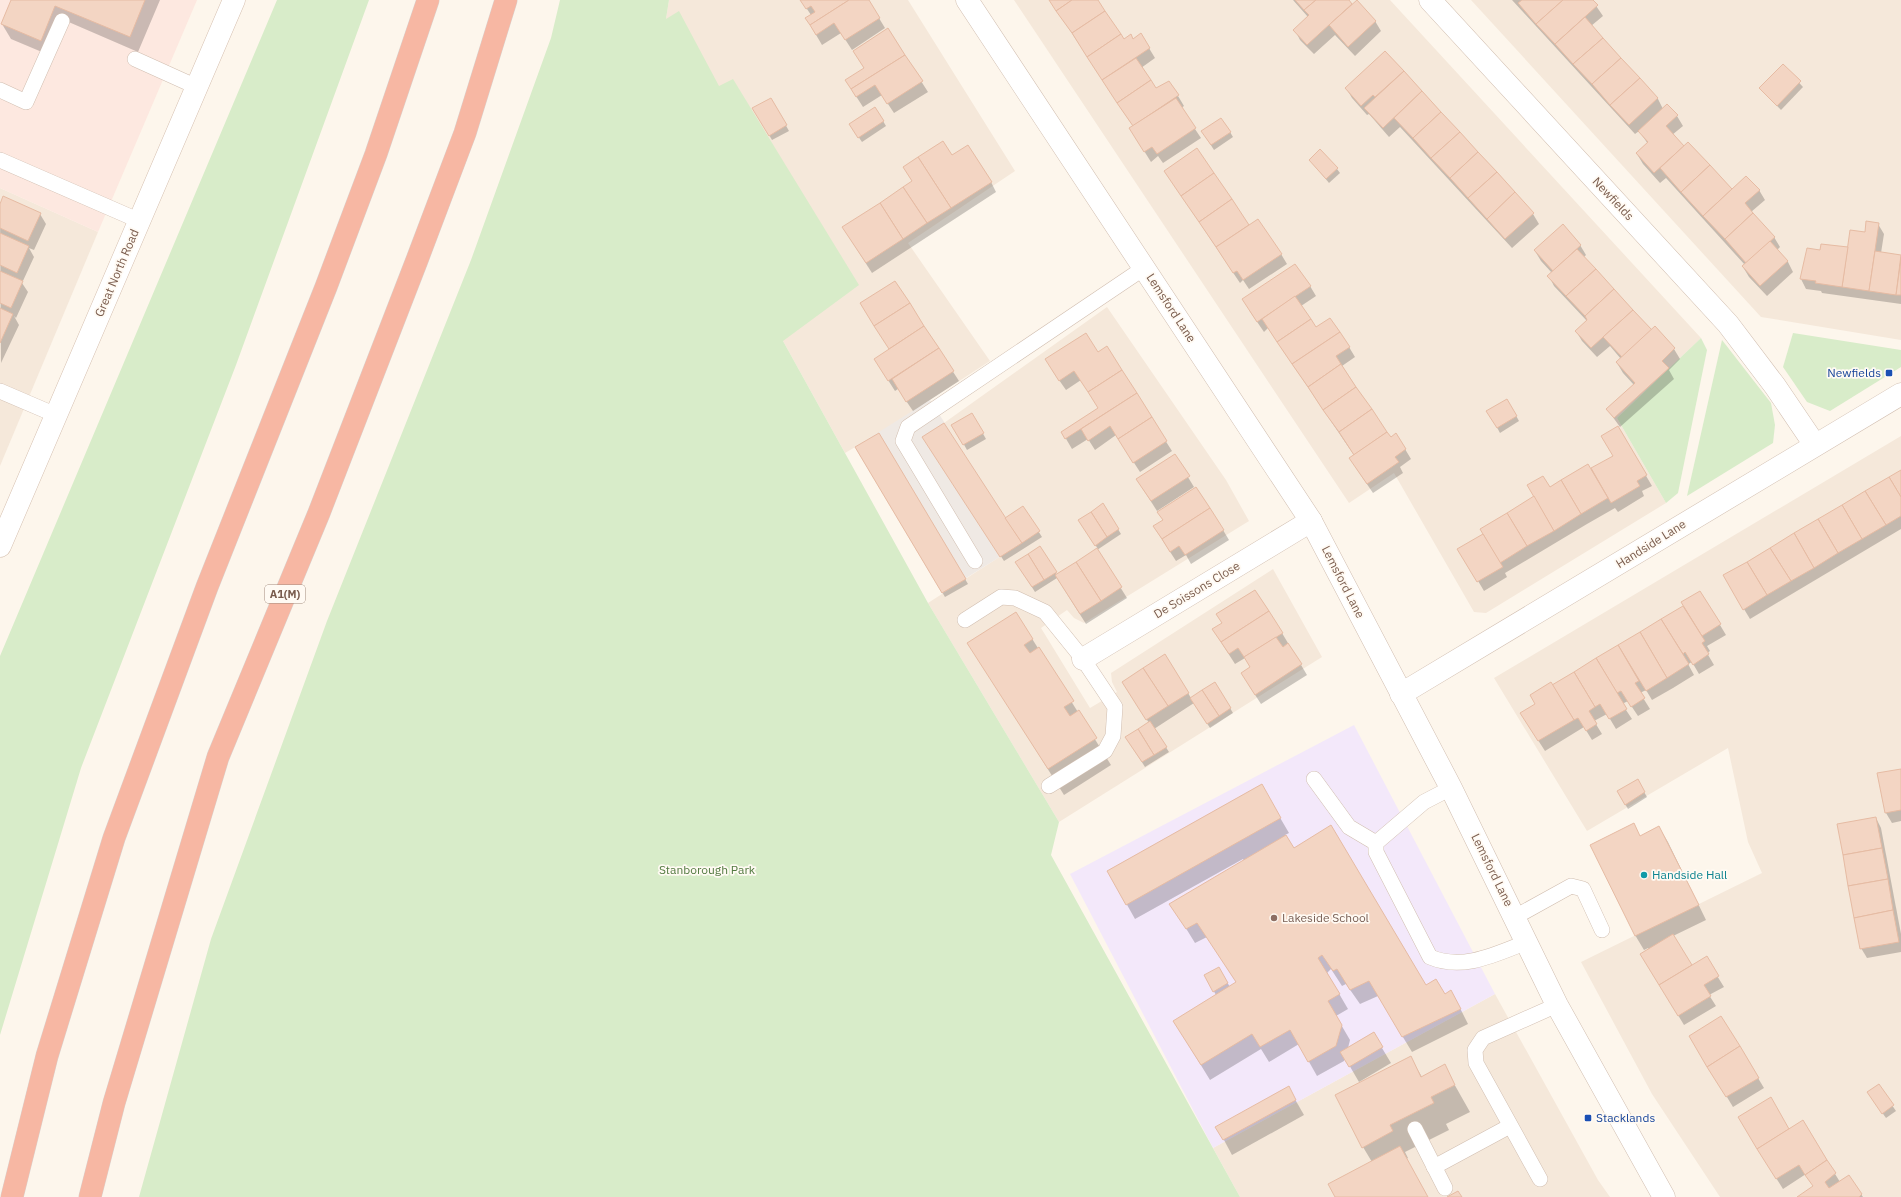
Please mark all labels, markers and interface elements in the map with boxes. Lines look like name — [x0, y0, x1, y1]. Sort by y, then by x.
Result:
street label: Newfields — [1590, 174, 1637, 224]
street label: Great North Road — [91, 227, 142, 319]
street label: Lemsford Lane — [1144, 270, 1200, 345]
place label: Newfields — [1827, 365, 1881, 380]
marker: Newfields — [1884, 368, 1894, 378]
street label: Handside Lane — [1613, 516, 1689, 571]
street label: Lemsford Lane — [1319, 543, 1368, 621]
street label: De Soissons Close — [1151, 558, 1243, 621]
road number: A1(M) — [265, 585, 305, 603]
street label: Lemsford Lane — [1468, 831, 1517, 909]
park label: Stanborough Park — [659, 862, 756, 877]
place label: Handside Hall — [1652, 867, 1727, 882]
marker: Handside Hall — [1639, 870, 1649, 880]
place label: Lakeside School — [1282, 910, 1369, 925]
marker: Lakeside School — [1269, 913, 1279, 923]
place label: Stacklands — [1596, 1110, 1655, 1125]
marker: Stacklands — [1583, 1113, 1593, 1123]

